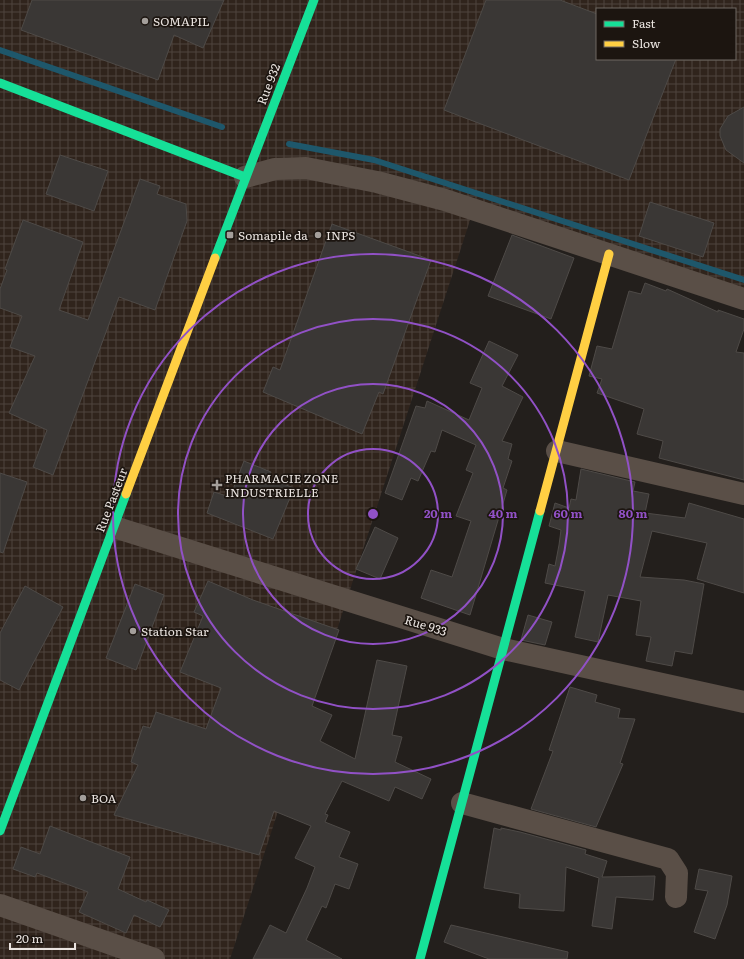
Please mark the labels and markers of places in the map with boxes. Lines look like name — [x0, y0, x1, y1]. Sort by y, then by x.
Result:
place label: SOMAPIL — [153, 12, 210, 30]
marker: SOMAPIL — [140, 16, 150, 26]
place label: Somapile da — [238, 226, 308, 244]
place label: INPS — [326, 226, 355, 244]
marker: Somapile da — [225, 230, 235, 240]
marker: INPS — [313, 230, 323, 240]
place label: PHARMACIE ZONE INDUSTRIELLE — [225, 469, 339, 501]
marker: PHARMACIE ZONE INDUSTRIELLE — [212, 480, 222, 490]
centre of rings — [366, 507, 380, 521]
place label: Station Star — [141, 622, 209, 640]
marker: Station Star — [128, 626, 138, 636]
place label: BOA — [91, 789, 116, 807]
marker: BOA — [78, 793, 88, 803]

